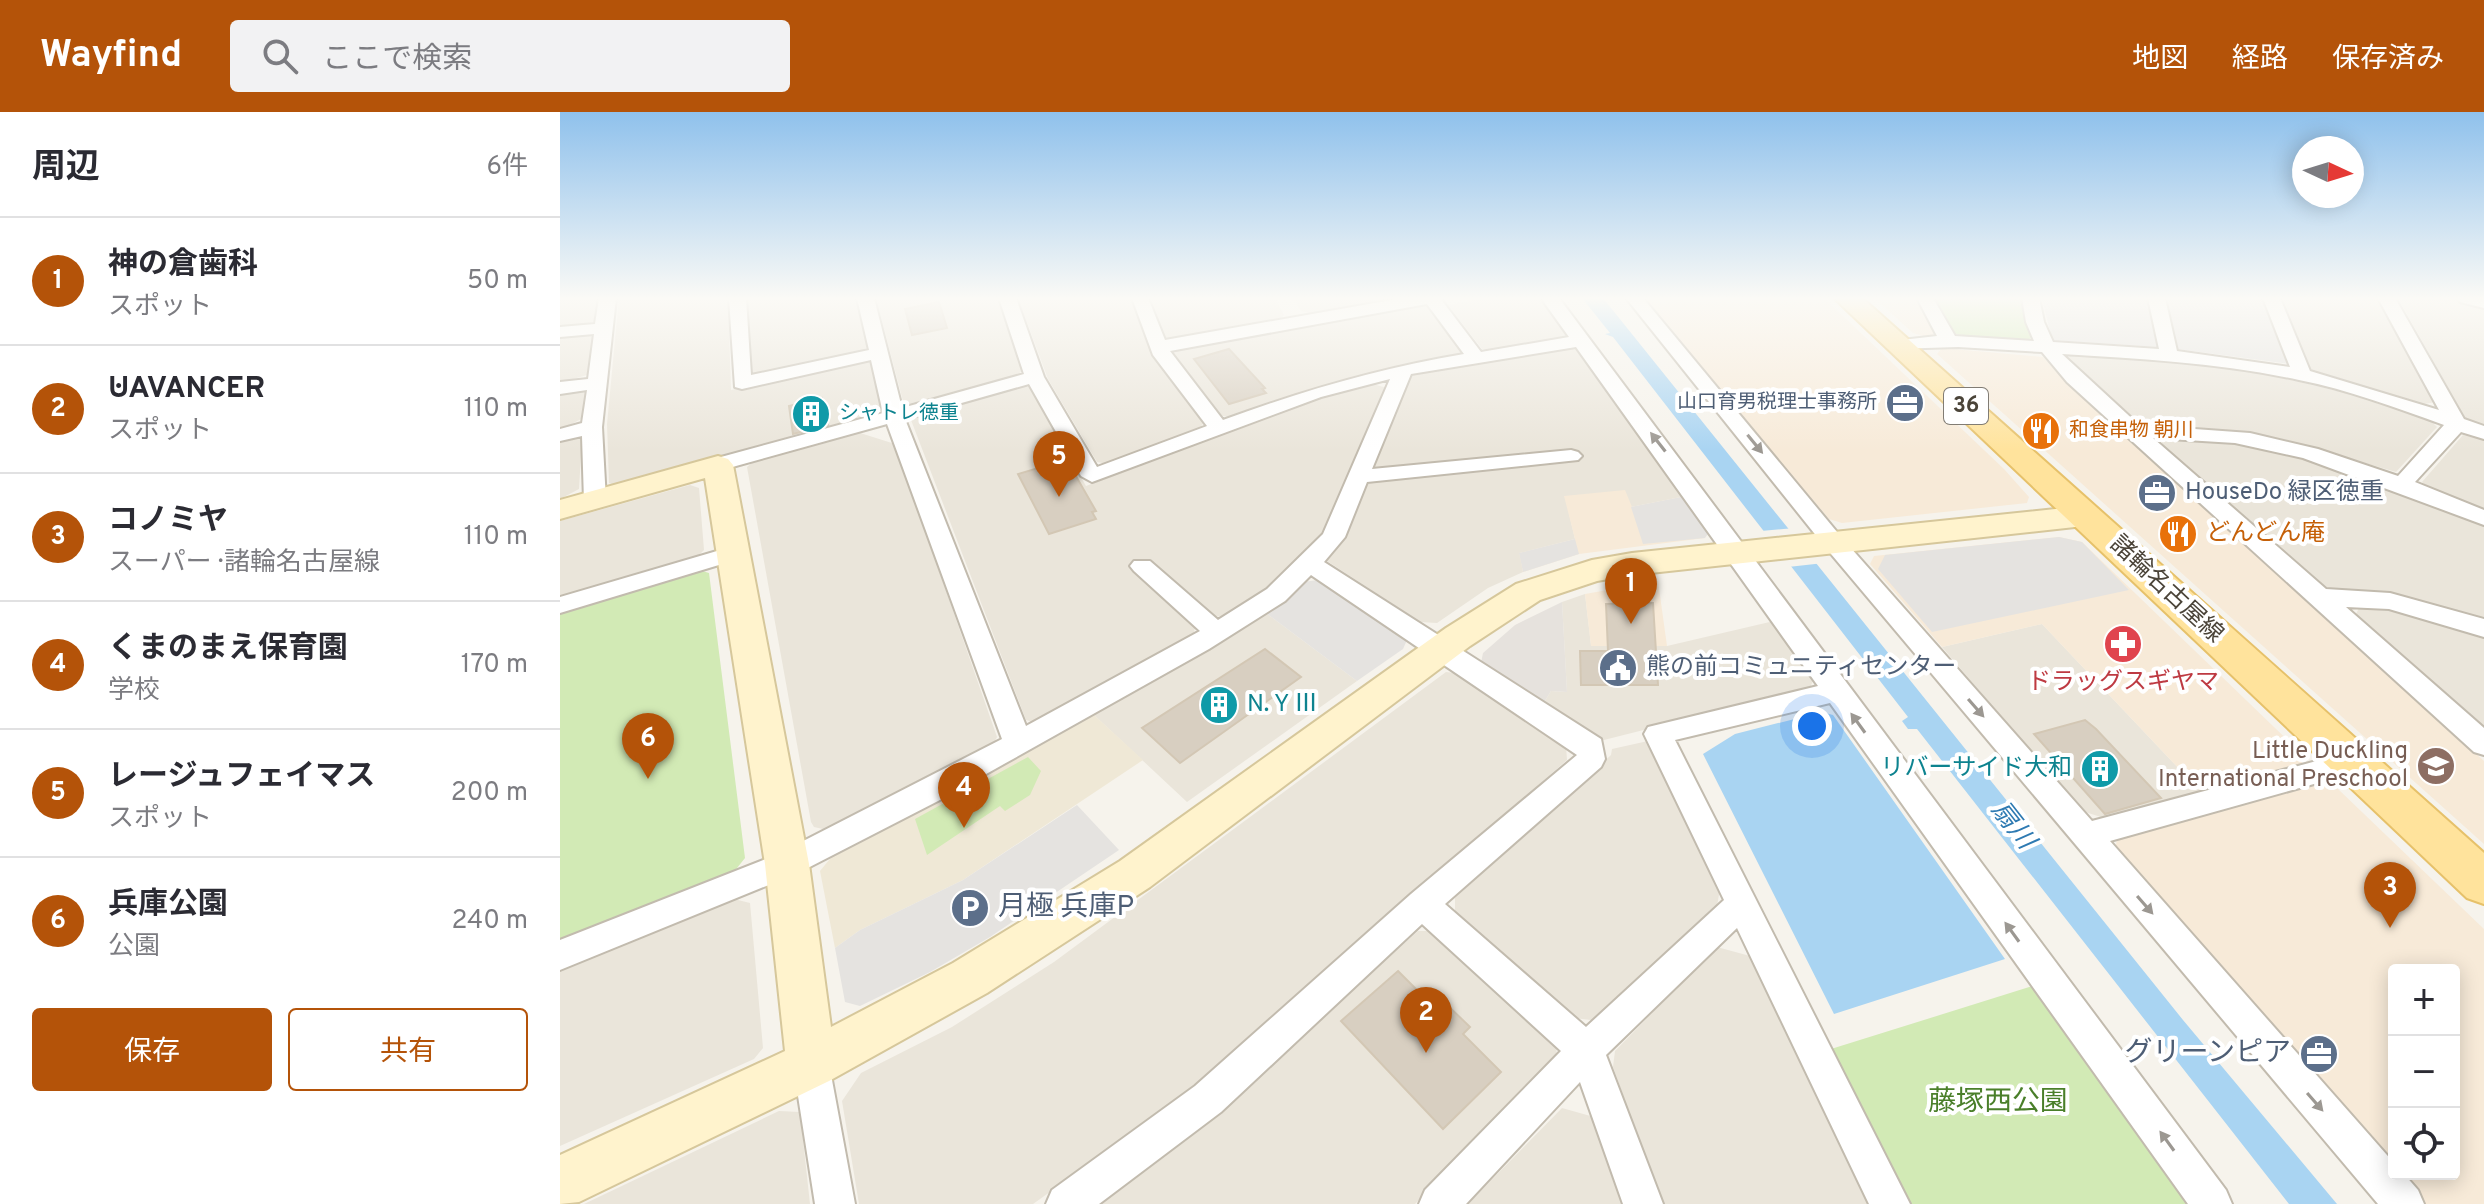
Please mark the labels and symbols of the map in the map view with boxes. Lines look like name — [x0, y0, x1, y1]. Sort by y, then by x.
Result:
north arrow — [2292, 136, 2364, 208]
office icon: 山口育男税理士事務所 — [1884, 382, 1926, 424]
road number: 36 — [1944, 388, 1988, 424]
place label: 山口育男税理士事務所 — [1677, 390, 1877, 416]
building icon: シャトレ徳重 — [790, 393, 832, 435]
place label: シャトレ徳重 — [839, 401, 959, 427]
restaurant icon: 和食串物 朝川 — [2020, 410, 2062, 452]
place label: 和食串物 朝川 — [2069, 418, 2194, 444]
pin: 5 — [1033, 431, 1085, 497]
one-way arrow — [1651, 432, 1667, 453]
one-way arrow — [1747, 434, 1763, 454]
office icon: HouseDo 緑区徳重 — [2136, 472, 2178, 514]
place label: HouseDo 緑区徳重 — [2185, 478, 2384, 508]
restaurant icon: どんどん庵 — [2157, 513, 2199, 555]
place label: どんどん庵 — [2206, 519, 2325, 549]
street label: 諸輪名古屋線 — [2103, 530, 2229, 650]
pin: 1 — [1605, 558, 1657, 624]
pharmacy icon: ドラッグスギヤマ — [2102, 623, 2144, 665]
public building icon: 熊の前コミュニティセンター — [1597, 647, 1639, 689]
place label: 熊の前コミュニティセンター — [1646, 653, 1957, 683]
place label: ドラッグスギヤマ — [2027, 668, 2219, 698]
building icon: N. Y Ⅲ — [1198, 684, 1240, 726]
place label: N. Y Ⅲ — [1247, 690, 1318, 720]
one-way arrow — [1967, 697, 1984, 717]
your location — [1792, 706, 1832, 746]
one-way arrow — [1850, 712, 1866, 733]
pin: 6 — [622, 713, 674, 779]
place label: Little Duckling International Preschool — [2158, 737, 2408, 795]
school or university icon: Little Duckling International Preschool — [2415, 745, 2457, 787]
building icon: リバーサイド大和 — [2079, 748, 2121, 790]
place label: リバーサイド大和 — [1880, 754, 2072, 784]
pin: 4 — [938, 762, 990, 828]
water label: 扇川 — [1983, 795, 2043, 859]
pin: 3 — [2364, 862, 2416, 928]
parking icon: 月極 兵庫P — [949, 887, 991, 929]
place label: 月極 兵庫P — [998, 890, 1134, 926]
one-way arrow — [2136, 895, 2153, 915]
one-way arrow — [2004, 922, 2020, 942]
pin: 2 — [1400, 987, 1452, 1053]
office icon: グリーンピア — [2298, 1033, 2340, 1075]
place label: グリーンピア — [2124, 1036, 2291, 1072]
park label: 藤塚西公園 — [1928, 1085, 2068, 1121]
one-way arrow — [2306, 1092, 2323, 1112]
one-way arrow — [2160, 1130, 2175, 1151]

